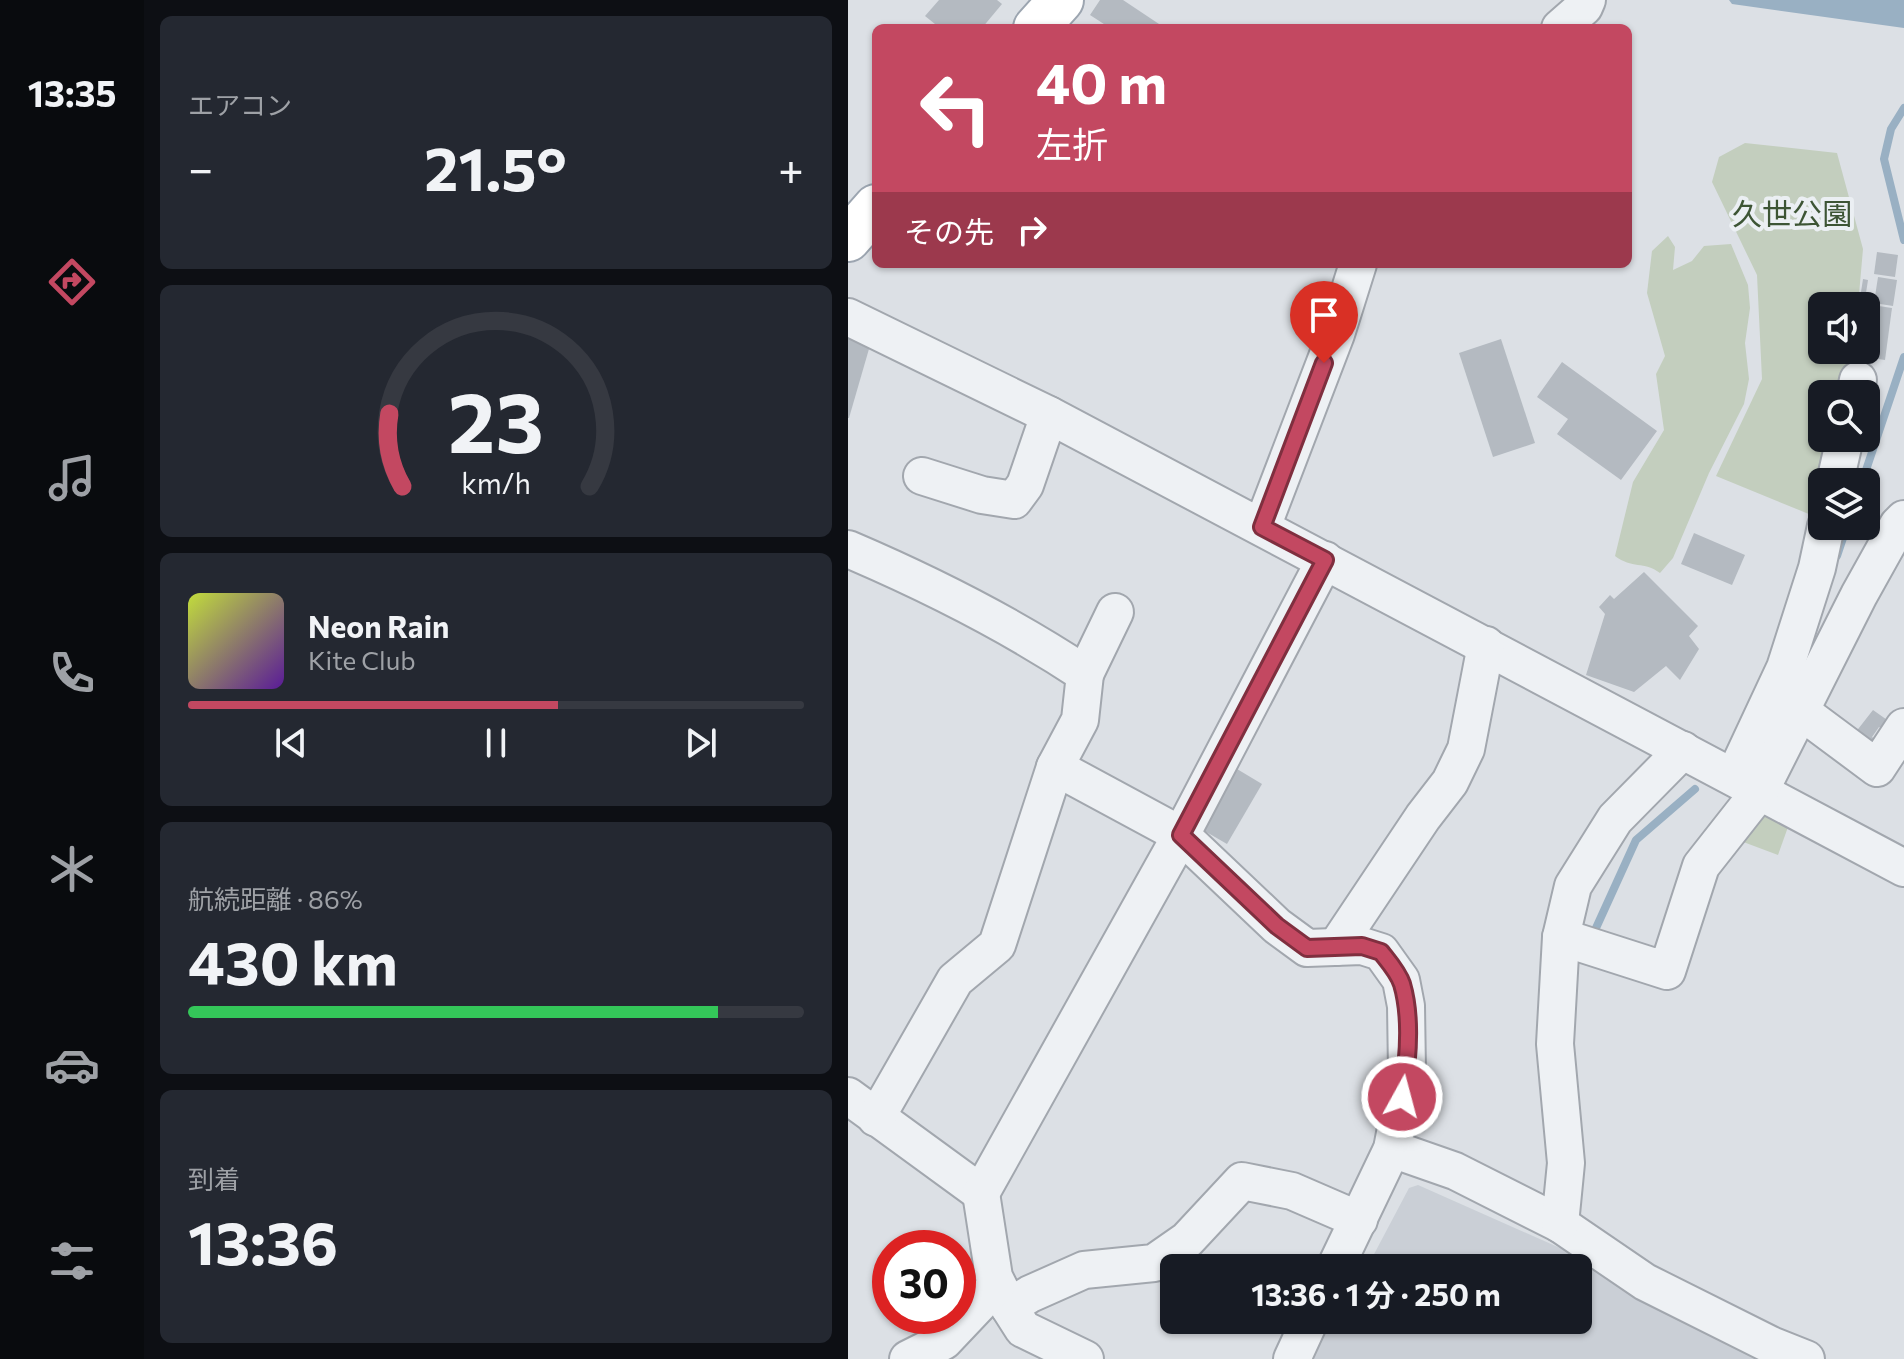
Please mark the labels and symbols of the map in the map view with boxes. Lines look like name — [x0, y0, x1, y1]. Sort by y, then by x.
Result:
park label: 久世公園 — [1732, 194, 1852, 231]
pin — [1290, 281, 1358, 363]
position arrow — [1360, 1055, 1444, 1139]
speed limit sign: 30 — [872, 1230, 976, 1334]

